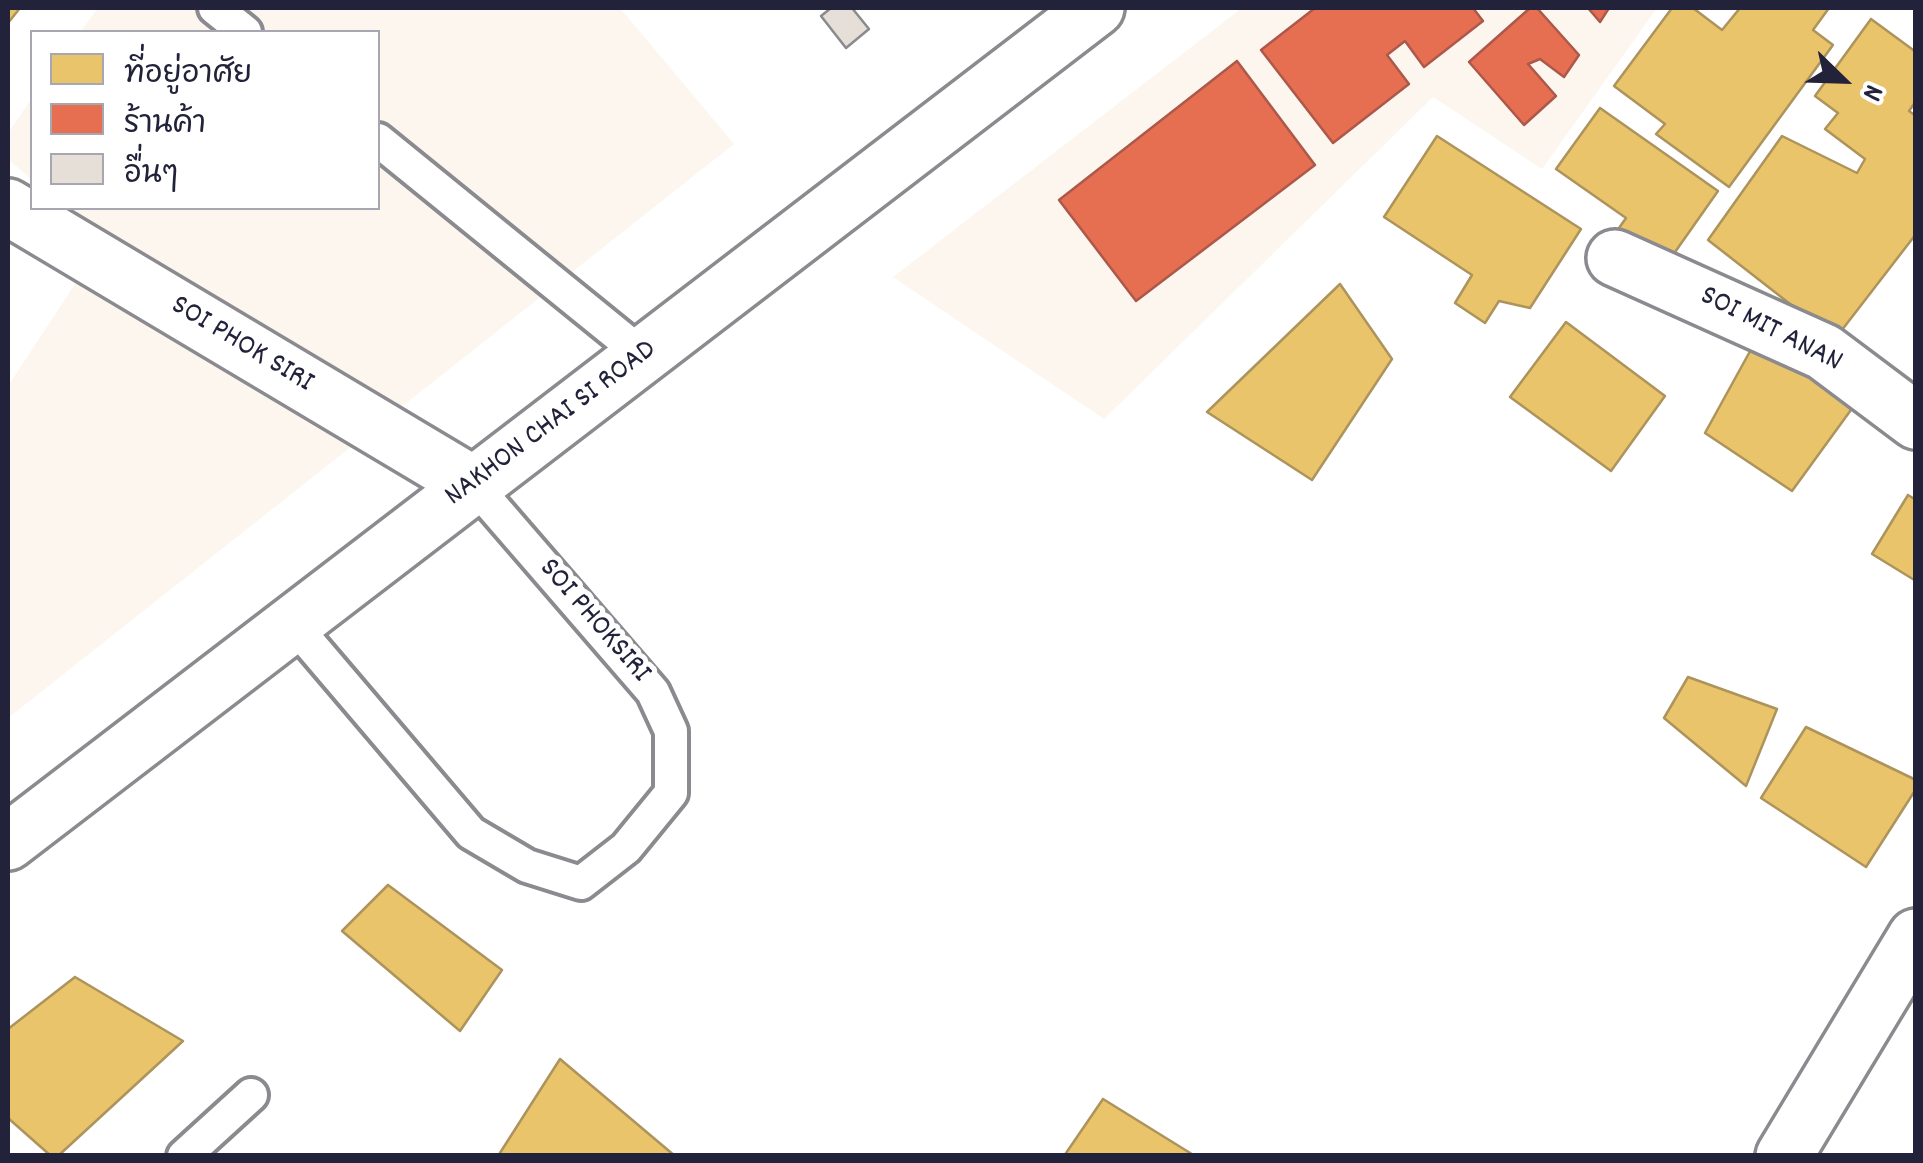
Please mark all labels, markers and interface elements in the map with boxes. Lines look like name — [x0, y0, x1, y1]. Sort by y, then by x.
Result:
legend — [30, 30, 380, 210]
north arrow — [1793, 30, 1893, 130]
text: ที่อยู่อาศัย — [124, 55, 252, 98]
text: N — [1850, 78, 1892, 106]
text: ร้านค้า — [124, 105, 206, 148]
text: อื่นๆ — [124, 155, 178, 198]
street label: SOI MIT ANAN — [1693, 280, 1847, 382]
street label: SOI PHOK SIRI — [163, 289, 319, 403]
street label: NAKHON CHAI SI ROAD — [439, 334, 665, 516]
street label: SOI PHOKSIRI — [529, 552, 657, 692]

